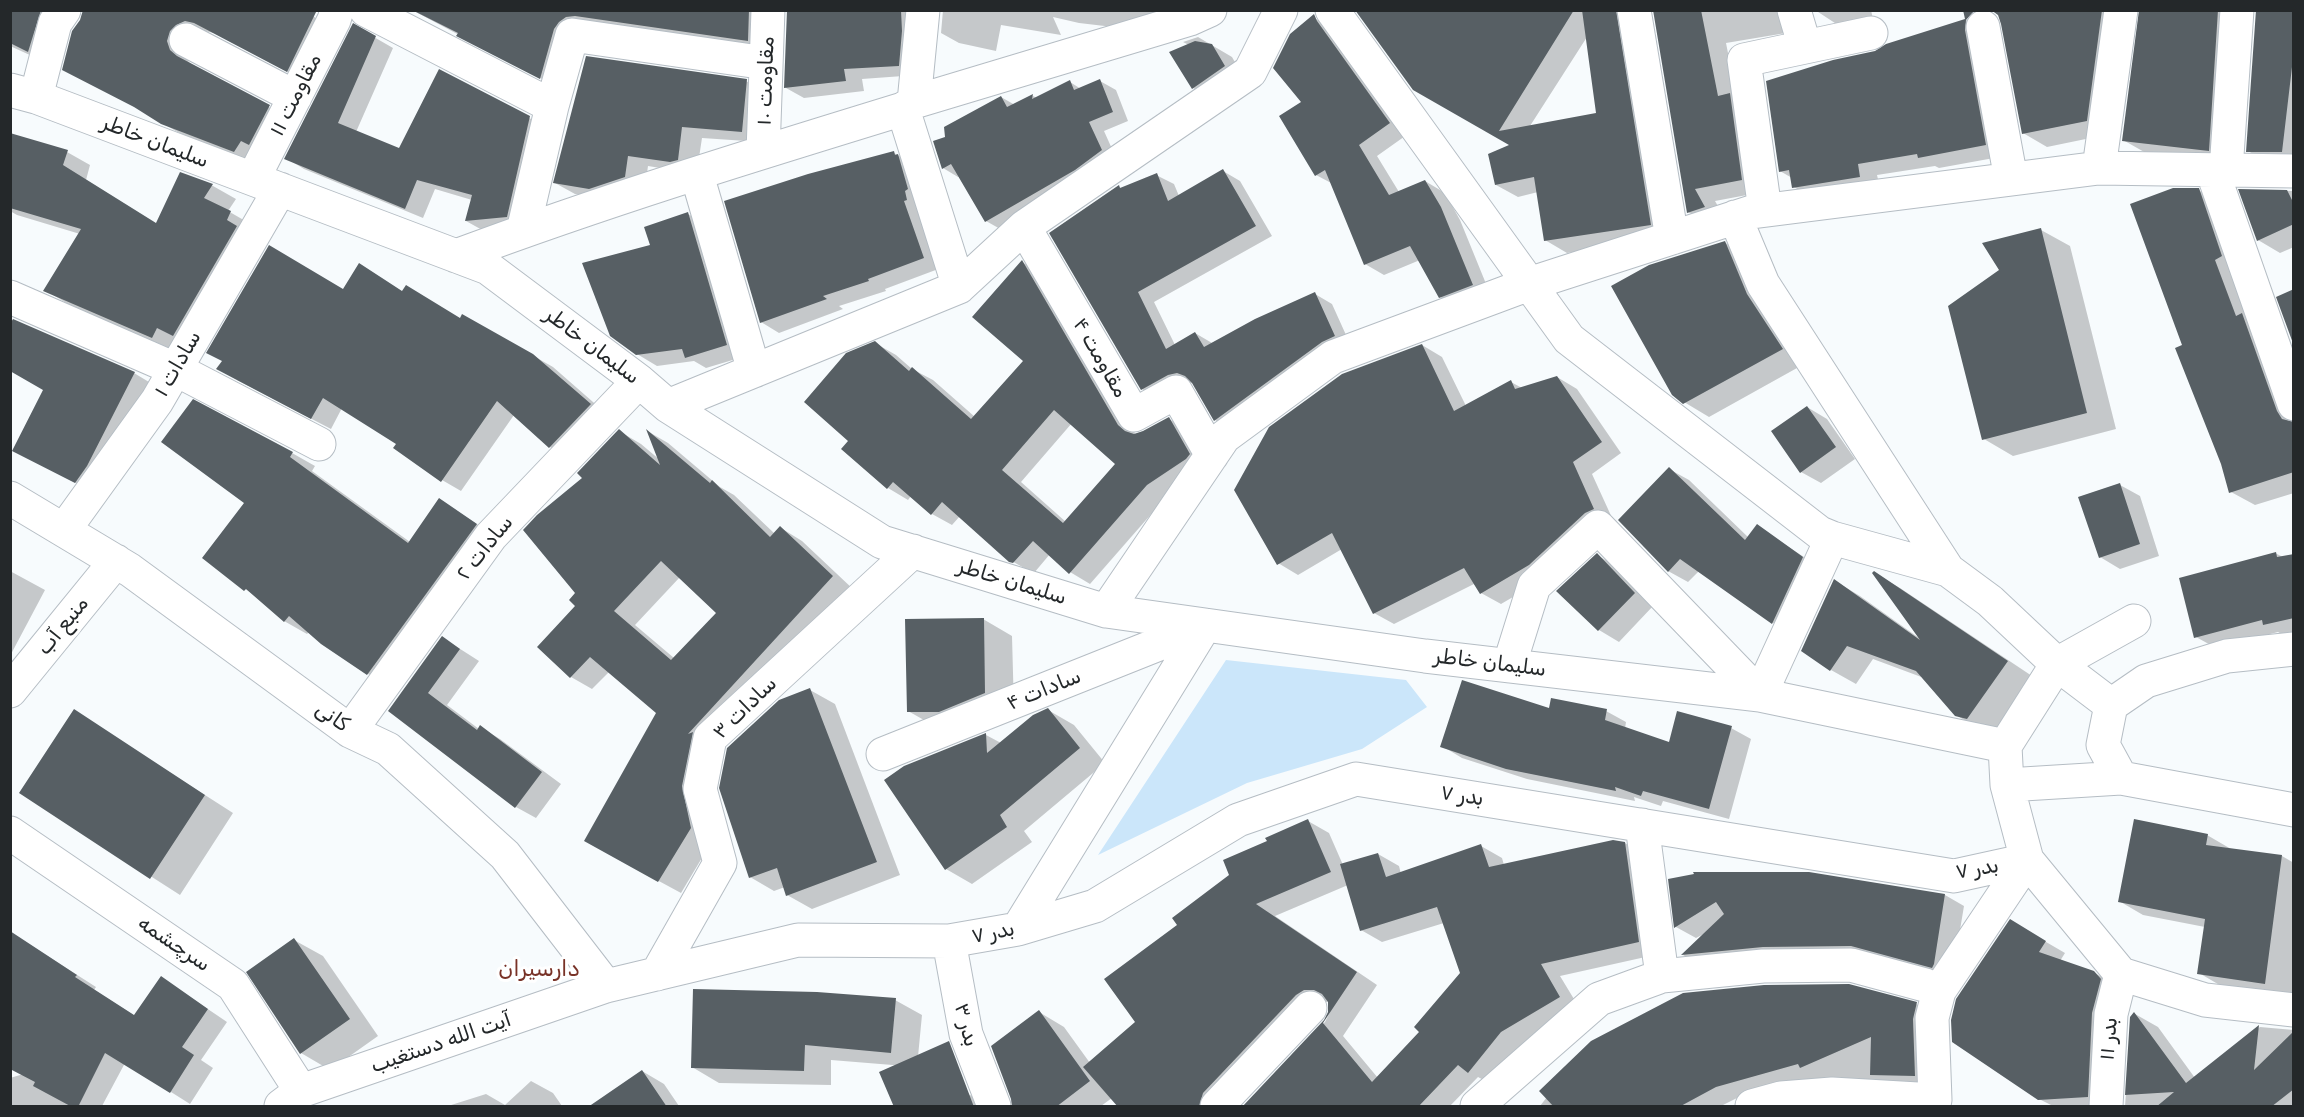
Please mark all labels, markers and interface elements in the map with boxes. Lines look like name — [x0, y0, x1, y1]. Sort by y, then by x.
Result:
street label: مقاومت ۱۰ — [752, 36, 780, 126]
street label: مقاومت ۱۱ — [265, 50, 327, 140]
street label: سلیمان خاطر — [98, 110, 212, 174]
street label: سلیمان خاطر — [539, 302, 645, 390]
street label: مقاومت ۴ — [1067, 314, 1133, 402]
street label: سادات ۱ — [149, 326, 207, 402]
street label: سادات ۲ — [451, 511, 519, 585]
street label: سلیمان خاطر — [954, 553, 1070, 611]
street label: منبع آب — [32, 592, 94, 660]
street label: سلیمان خاطر — [1433, 644, 1547, 682]
street label: سادات ۴ — [1003, 664, 1085, 716]
street label: سادات ۳ — [708, 671, 782, 745]
street label: کانی — [310, 697, 354, 737]
street label: بدر ۷ — [1438, 780, 1486, 812]
street label: بدر ۷ — [1953, 853, 2001, 885]
street label: سرچشمه — [133, 911, 215, 977]
street label: بدر ۷ — [969, 916, 1017, 950]
district label: دارسیران — [498, 957, 580, 983]
street label: بدر ۳ — [948, 1001, 984, 1049]
street label: آیت الله دستغیب — [367, 1007, 515, 1079]
street label: بدر ۱۱ — [2095, 1016, 2123, 1062]

